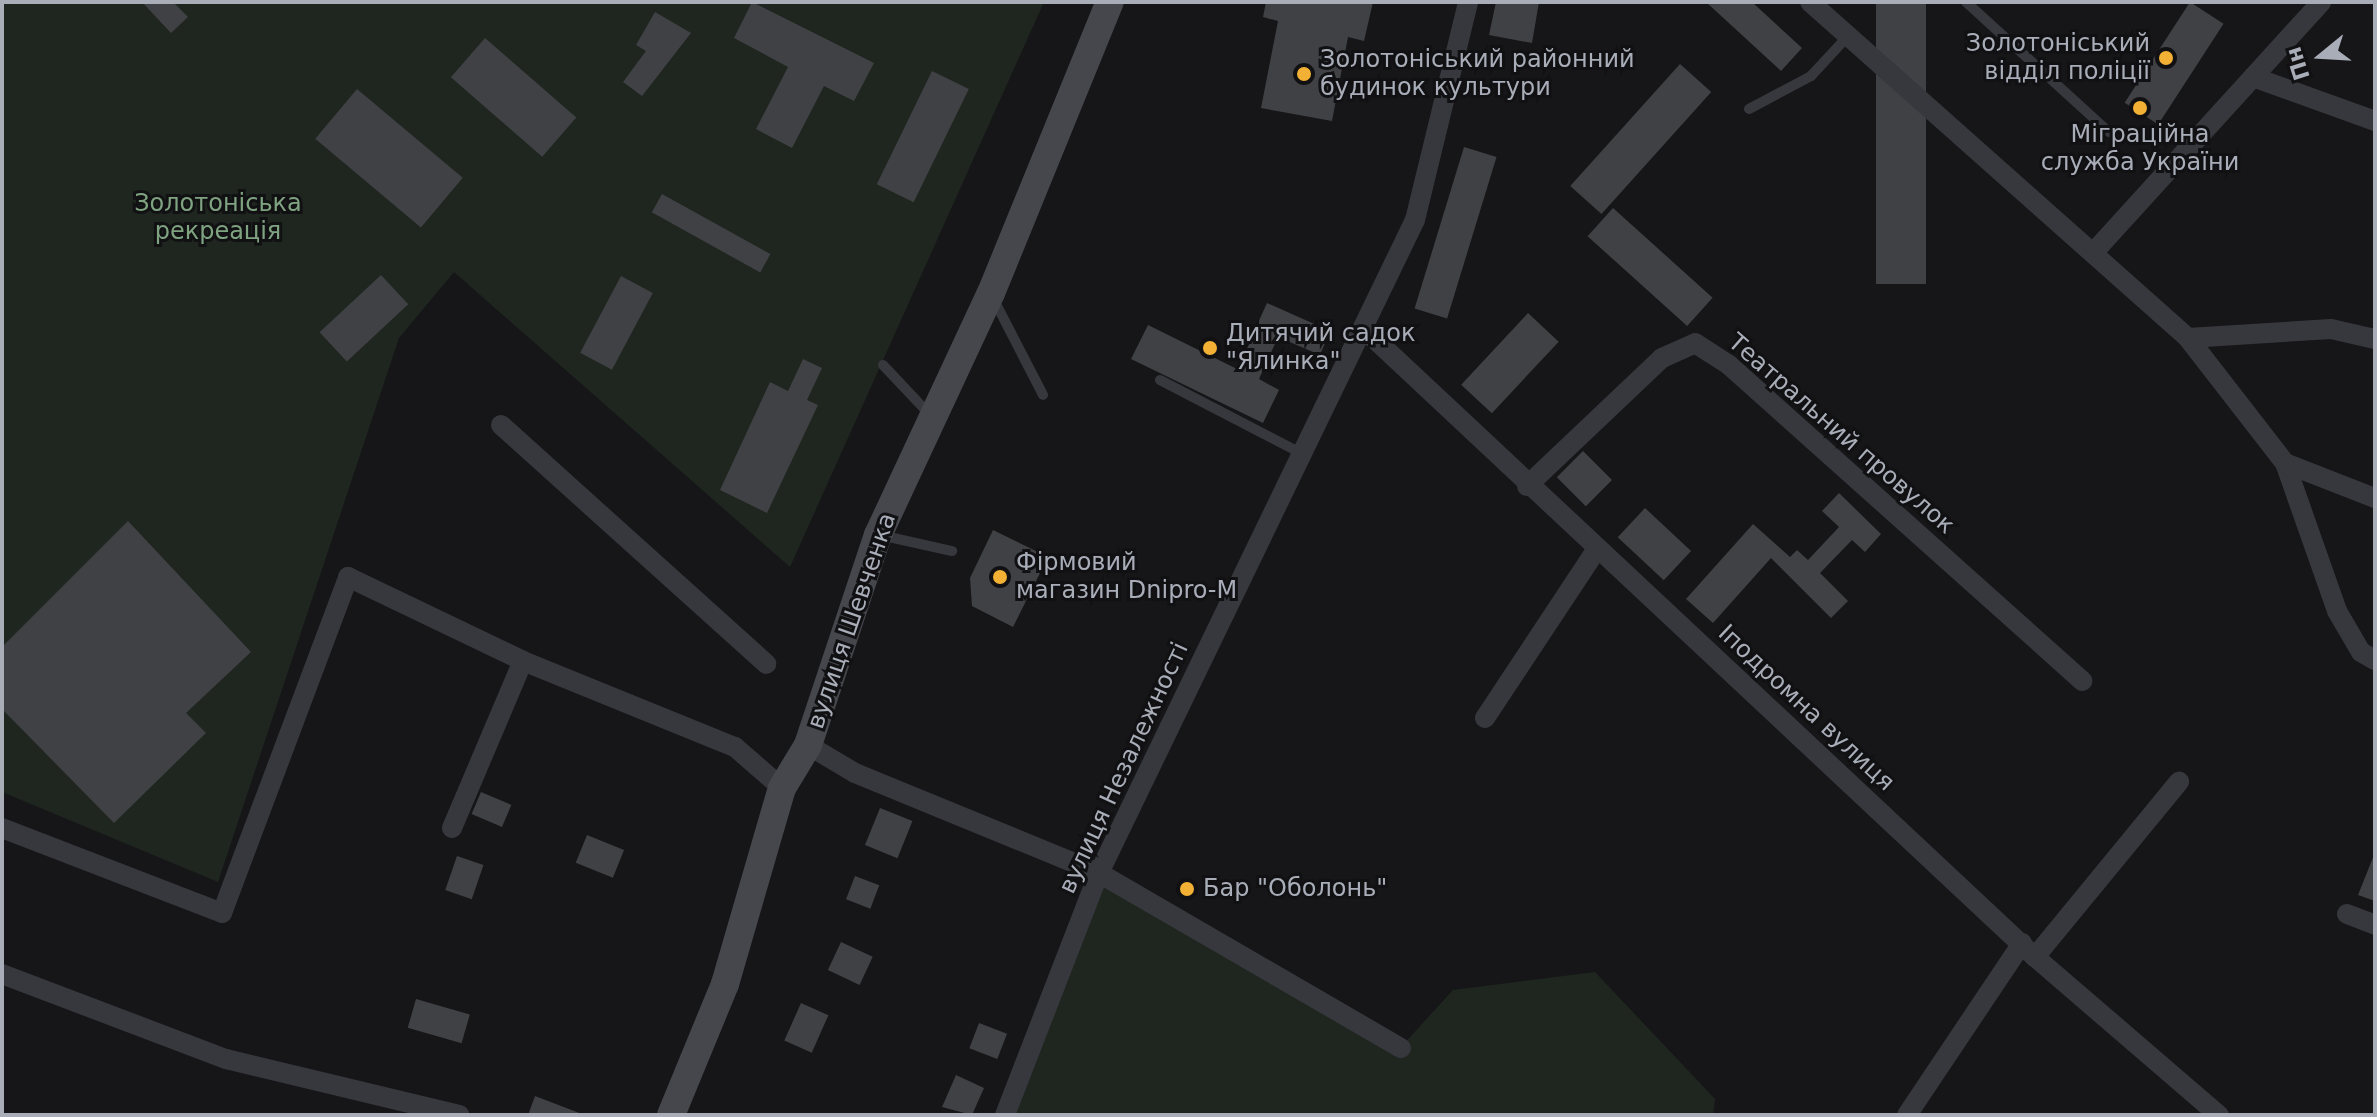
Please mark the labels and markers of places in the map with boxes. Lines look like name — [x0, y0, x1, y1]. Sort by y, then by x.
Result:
place label: Золотоніський відділ поліції — [1966, 30, 2150, 86]
place label: Золотоніський районний будинок культури — [1320, 46, 1635, 102]
marker: Золотоніський відділ поліції — [2157, 49, 2175, 67]
marker: Золотоніський районний будинок культури — [1295, 65, 1313, 83]
marker: Міграційна служба України — [2131, 99, 2149, 117]
place label: Міграційна служба України — [2041, 121, 2239, 177]
place label: Дитячий садок "Ялинка" — [1226, 320, 1415, 376]
marker: Дитячий садок "Ялинка" — [1201, 339, 1219, 357]
place label: Фірмовий магазин Dnipro-M — [1016, 549, 1237, 605]
marker: Фірмовий магазин Dnipro-M — [991, 568, 1009, 586]
place label: Бар "Оболонь" — [1203, 875, 1387, 903]
marker: Бар "Оболонь" — [1178, 880, 1196, 898]

